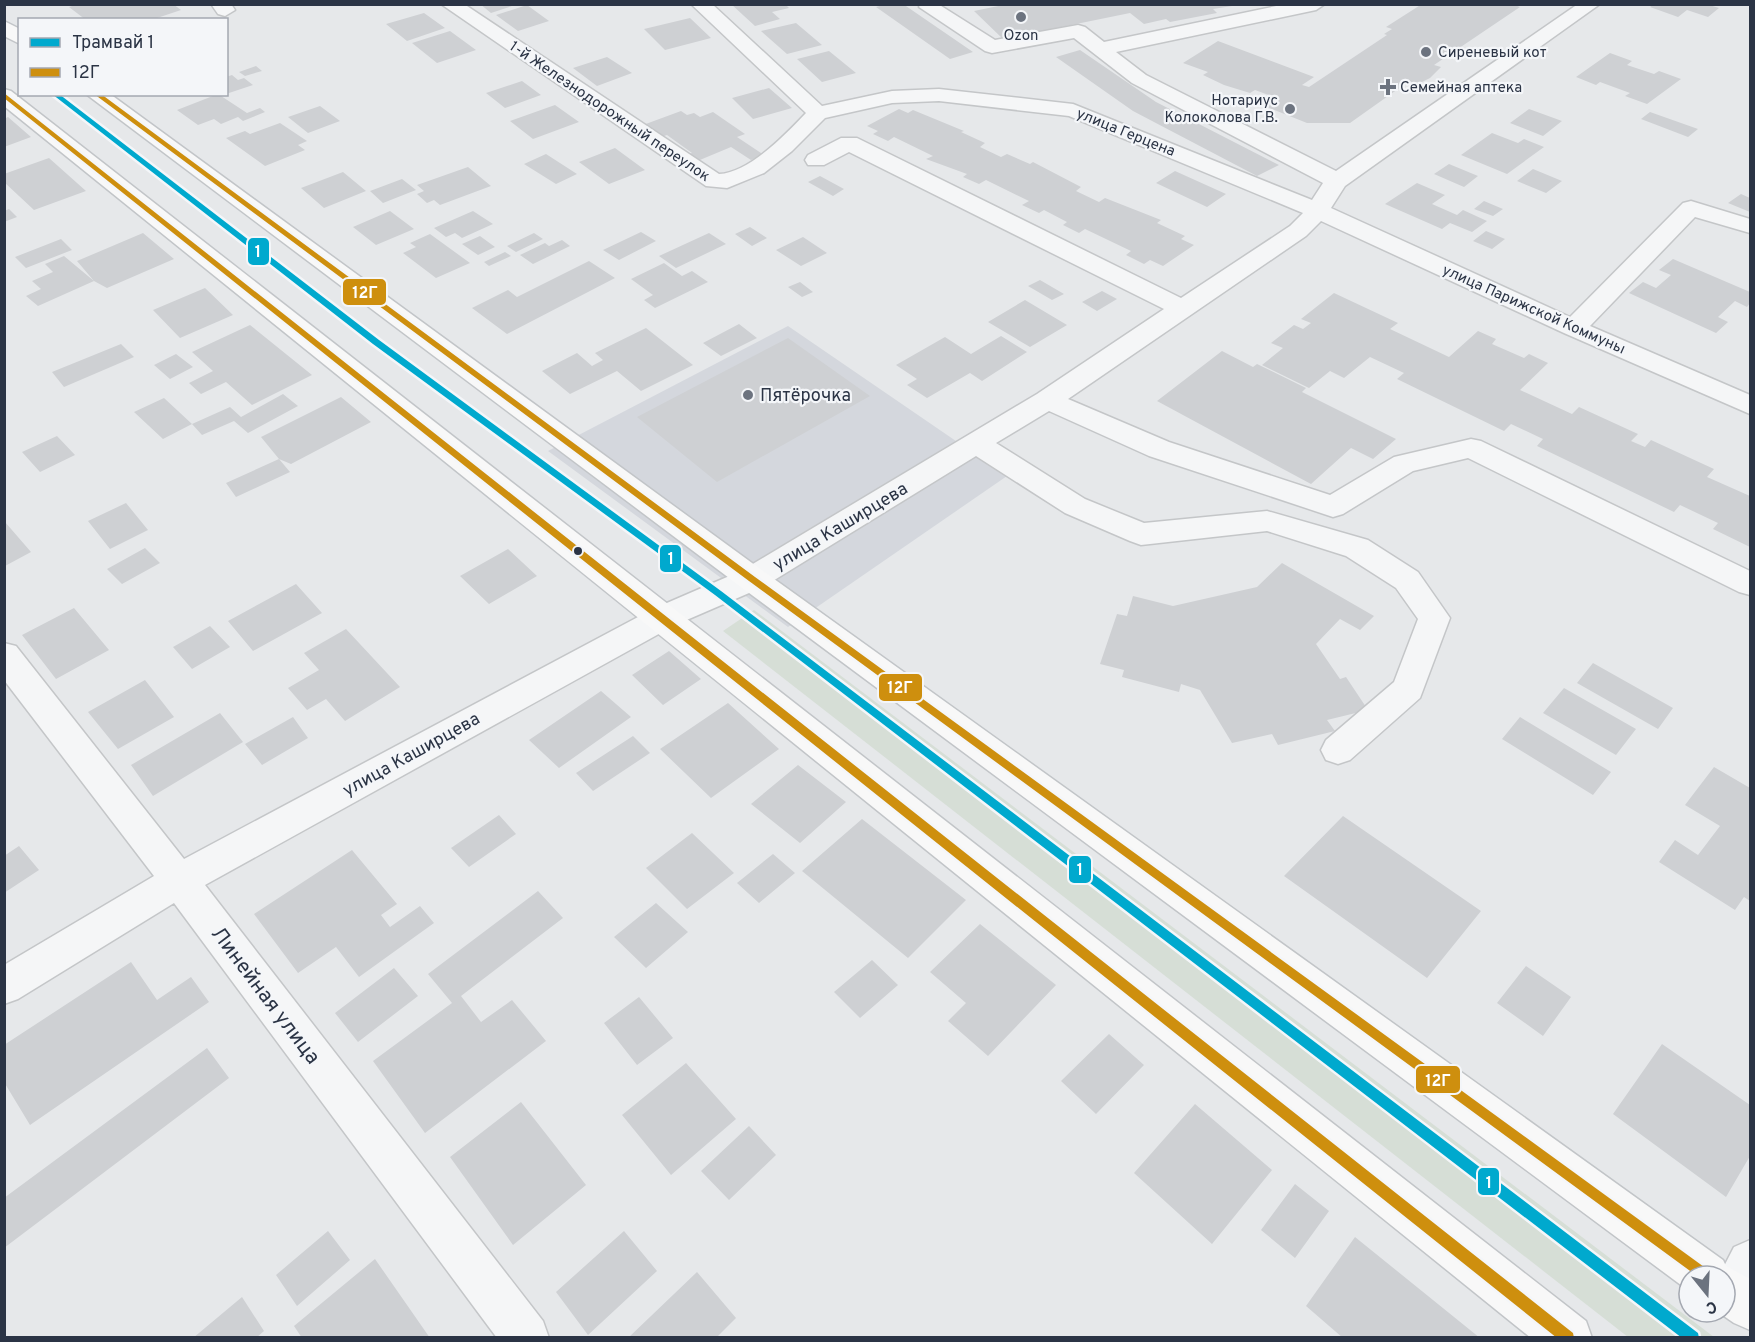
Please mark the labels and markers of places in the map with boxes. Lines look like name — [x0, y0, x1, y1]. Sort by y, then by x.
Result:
marker: Ozon — [1014, 10, 1028, 24]
place label: Ozon — [1004, 27, 1038, 46]
place label: Сиреневый кот — [1438, 44, 1547, 63]
marker: Сиреневый кот — [1419, 45, 1433, 59]
place label: Семейная аптека — [1400, 79, 1522, 98]
marker: Семейная аптека — [1381, 80, 1395, 94]
place label: Нотариус Колоколова Г.В. — [1164, 92, 1278, 128]
marker: Нотариус Колоколова Г.В. — [1283, 102, 1297, 116]
place label: Пятёрочка — [760, 385, 851, 408]
marker: Пятёрочка — [741, 388, 755, 402]
unlabelled marker — [572, 545, 584, 557]

